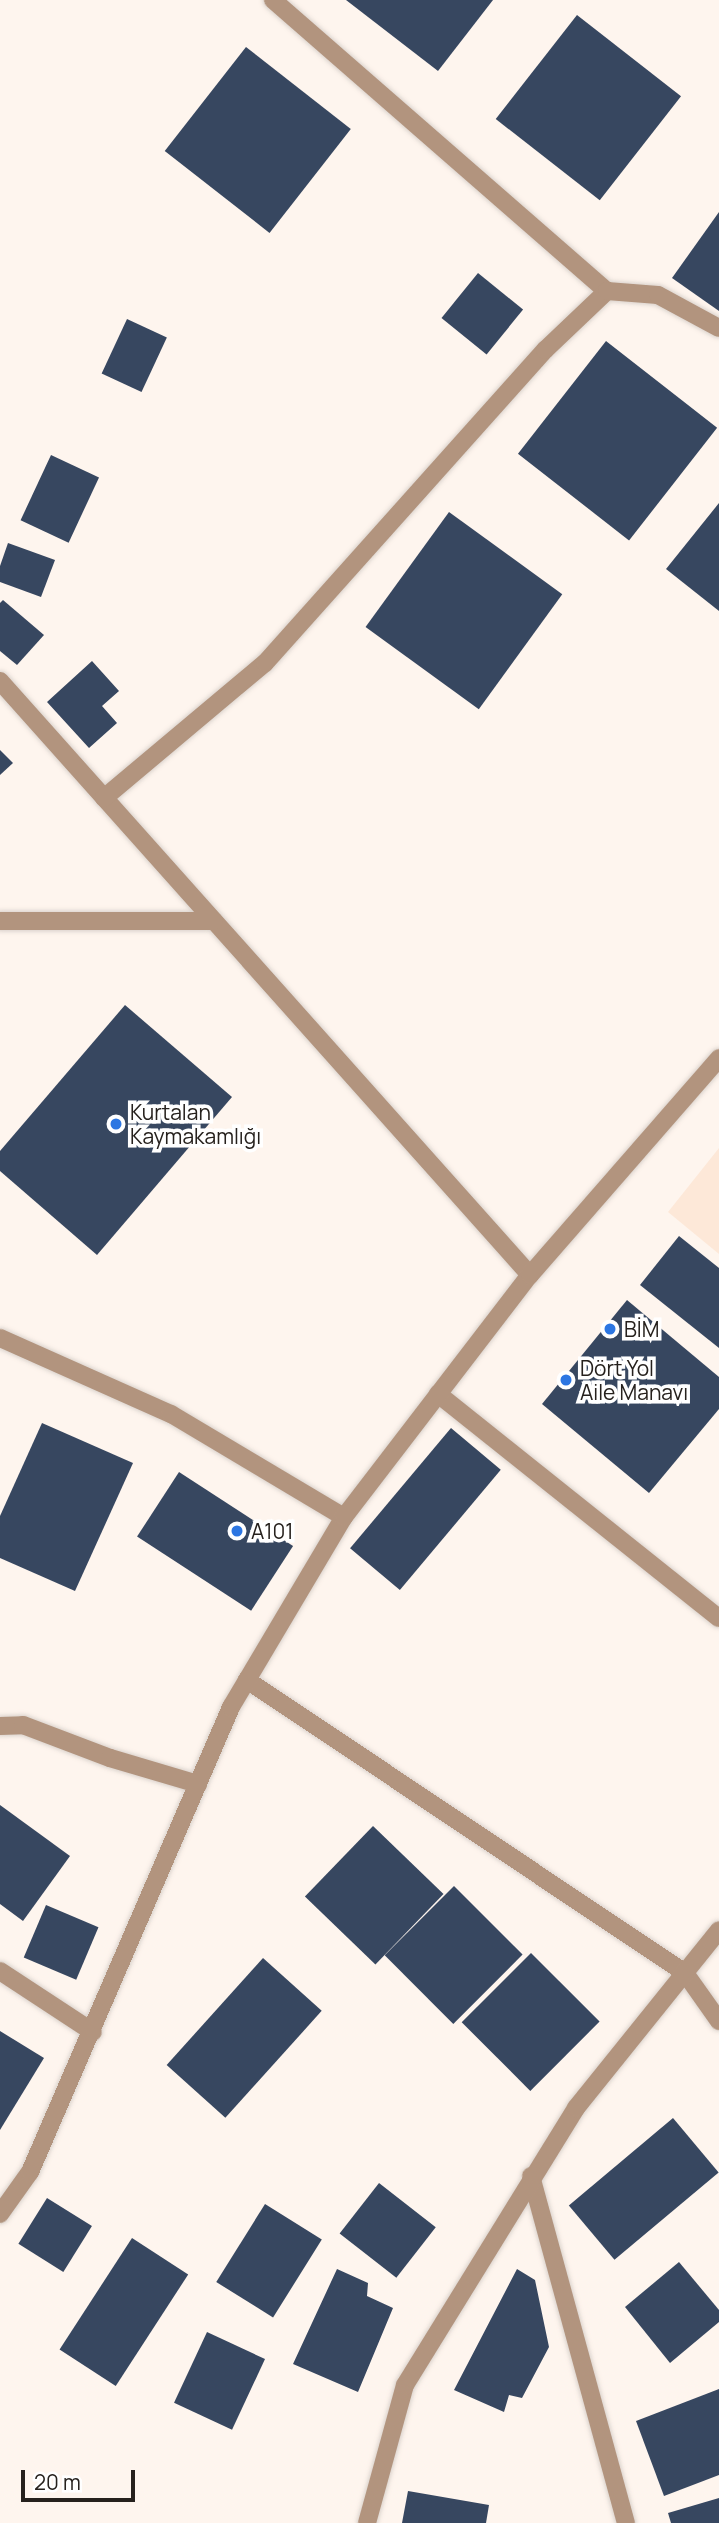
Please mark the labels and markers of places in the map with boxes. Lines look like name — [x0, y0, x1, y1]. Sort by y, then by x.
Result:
place label: Kurtalan Kaymakamlığı — [130, 1099, 261, 1149]
marker: Kurtalan Kaymakamlığı — [108, 1116, 124, 1132]
place label: BİM — [624, 1316, 659, 1342]
marker: BİM — [602, 1321, 618, 1337]
place label: Dört Yol Aile Manavı — [580, 1355, 688, 1405]
marker: Dört Yol Aile Manavı — [558, 1372, 574, 1388]
place label: A101 — [251, 1518, 293, 1544]
marker: A101 — [229, 1523, 245, 1539]

